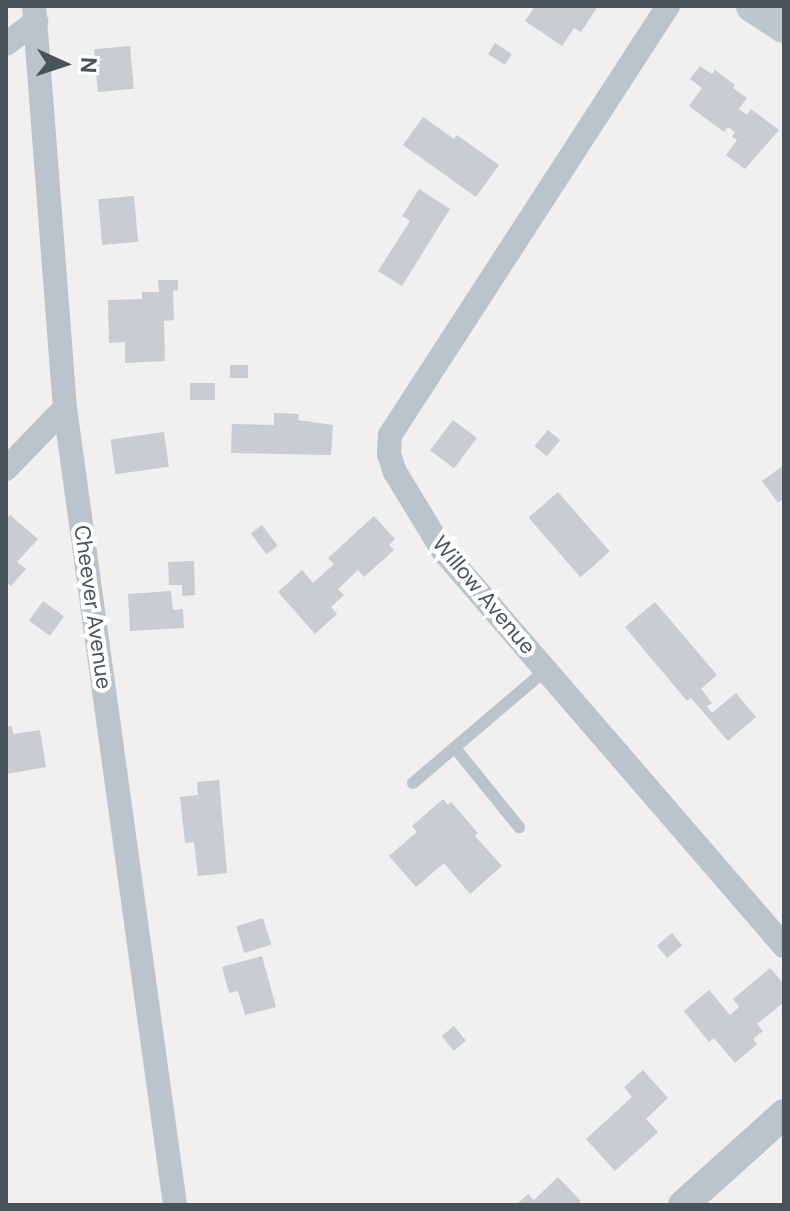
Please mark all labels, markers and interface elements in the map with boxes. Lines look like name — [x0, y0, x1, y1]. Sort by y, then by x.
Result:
north arrow — [24, 24, 104, 104]
text: N — [74, 57, 103, 74]
street label: Cheever Avenue — [68, 523, 118, 691]
street label: Willow Avenue — [427, 530, 541, 660]

